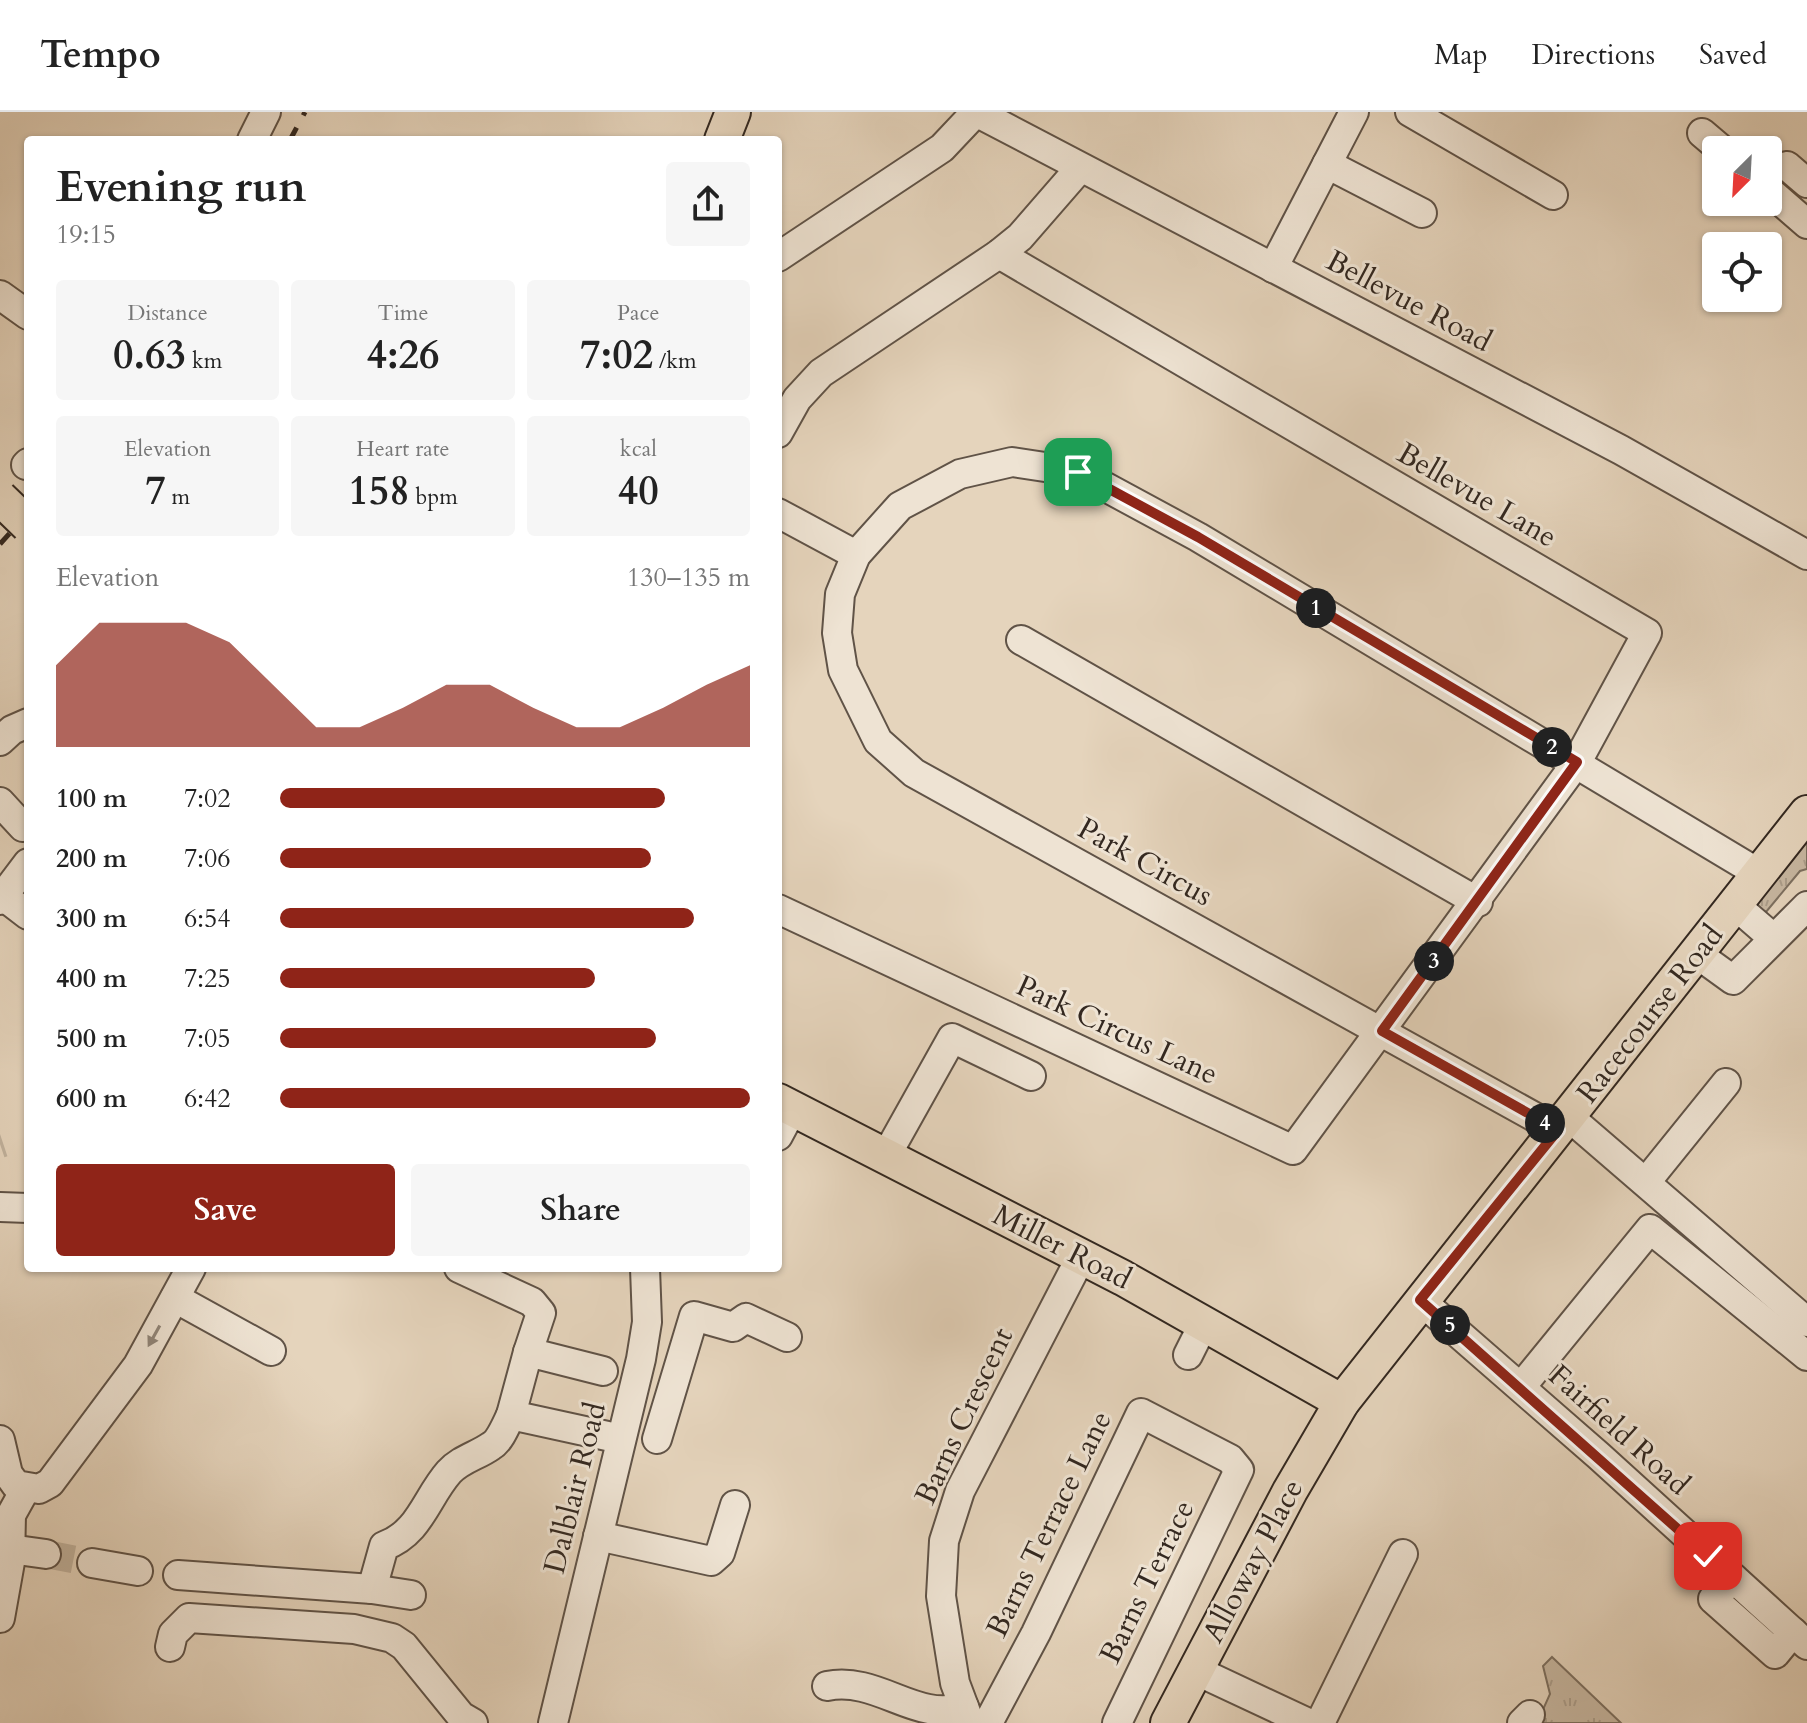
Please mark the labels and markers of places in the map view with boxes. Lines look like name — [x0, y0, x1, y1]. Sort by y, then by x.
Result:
pin — [1044, 438, 1112, 506]
pin: 1 — [1296, 588, 1336, 628]
pin: 2 — [1532, 727, 1572, 767]
pin: 3 — [1414, 941, 1454, 981]
pin: 4 — [1525, 1103, 1565, 1143]
pin: 5 — [1430, 1305, 1470, 1345]
pin — [1674, 1522, 1742, 1590]

